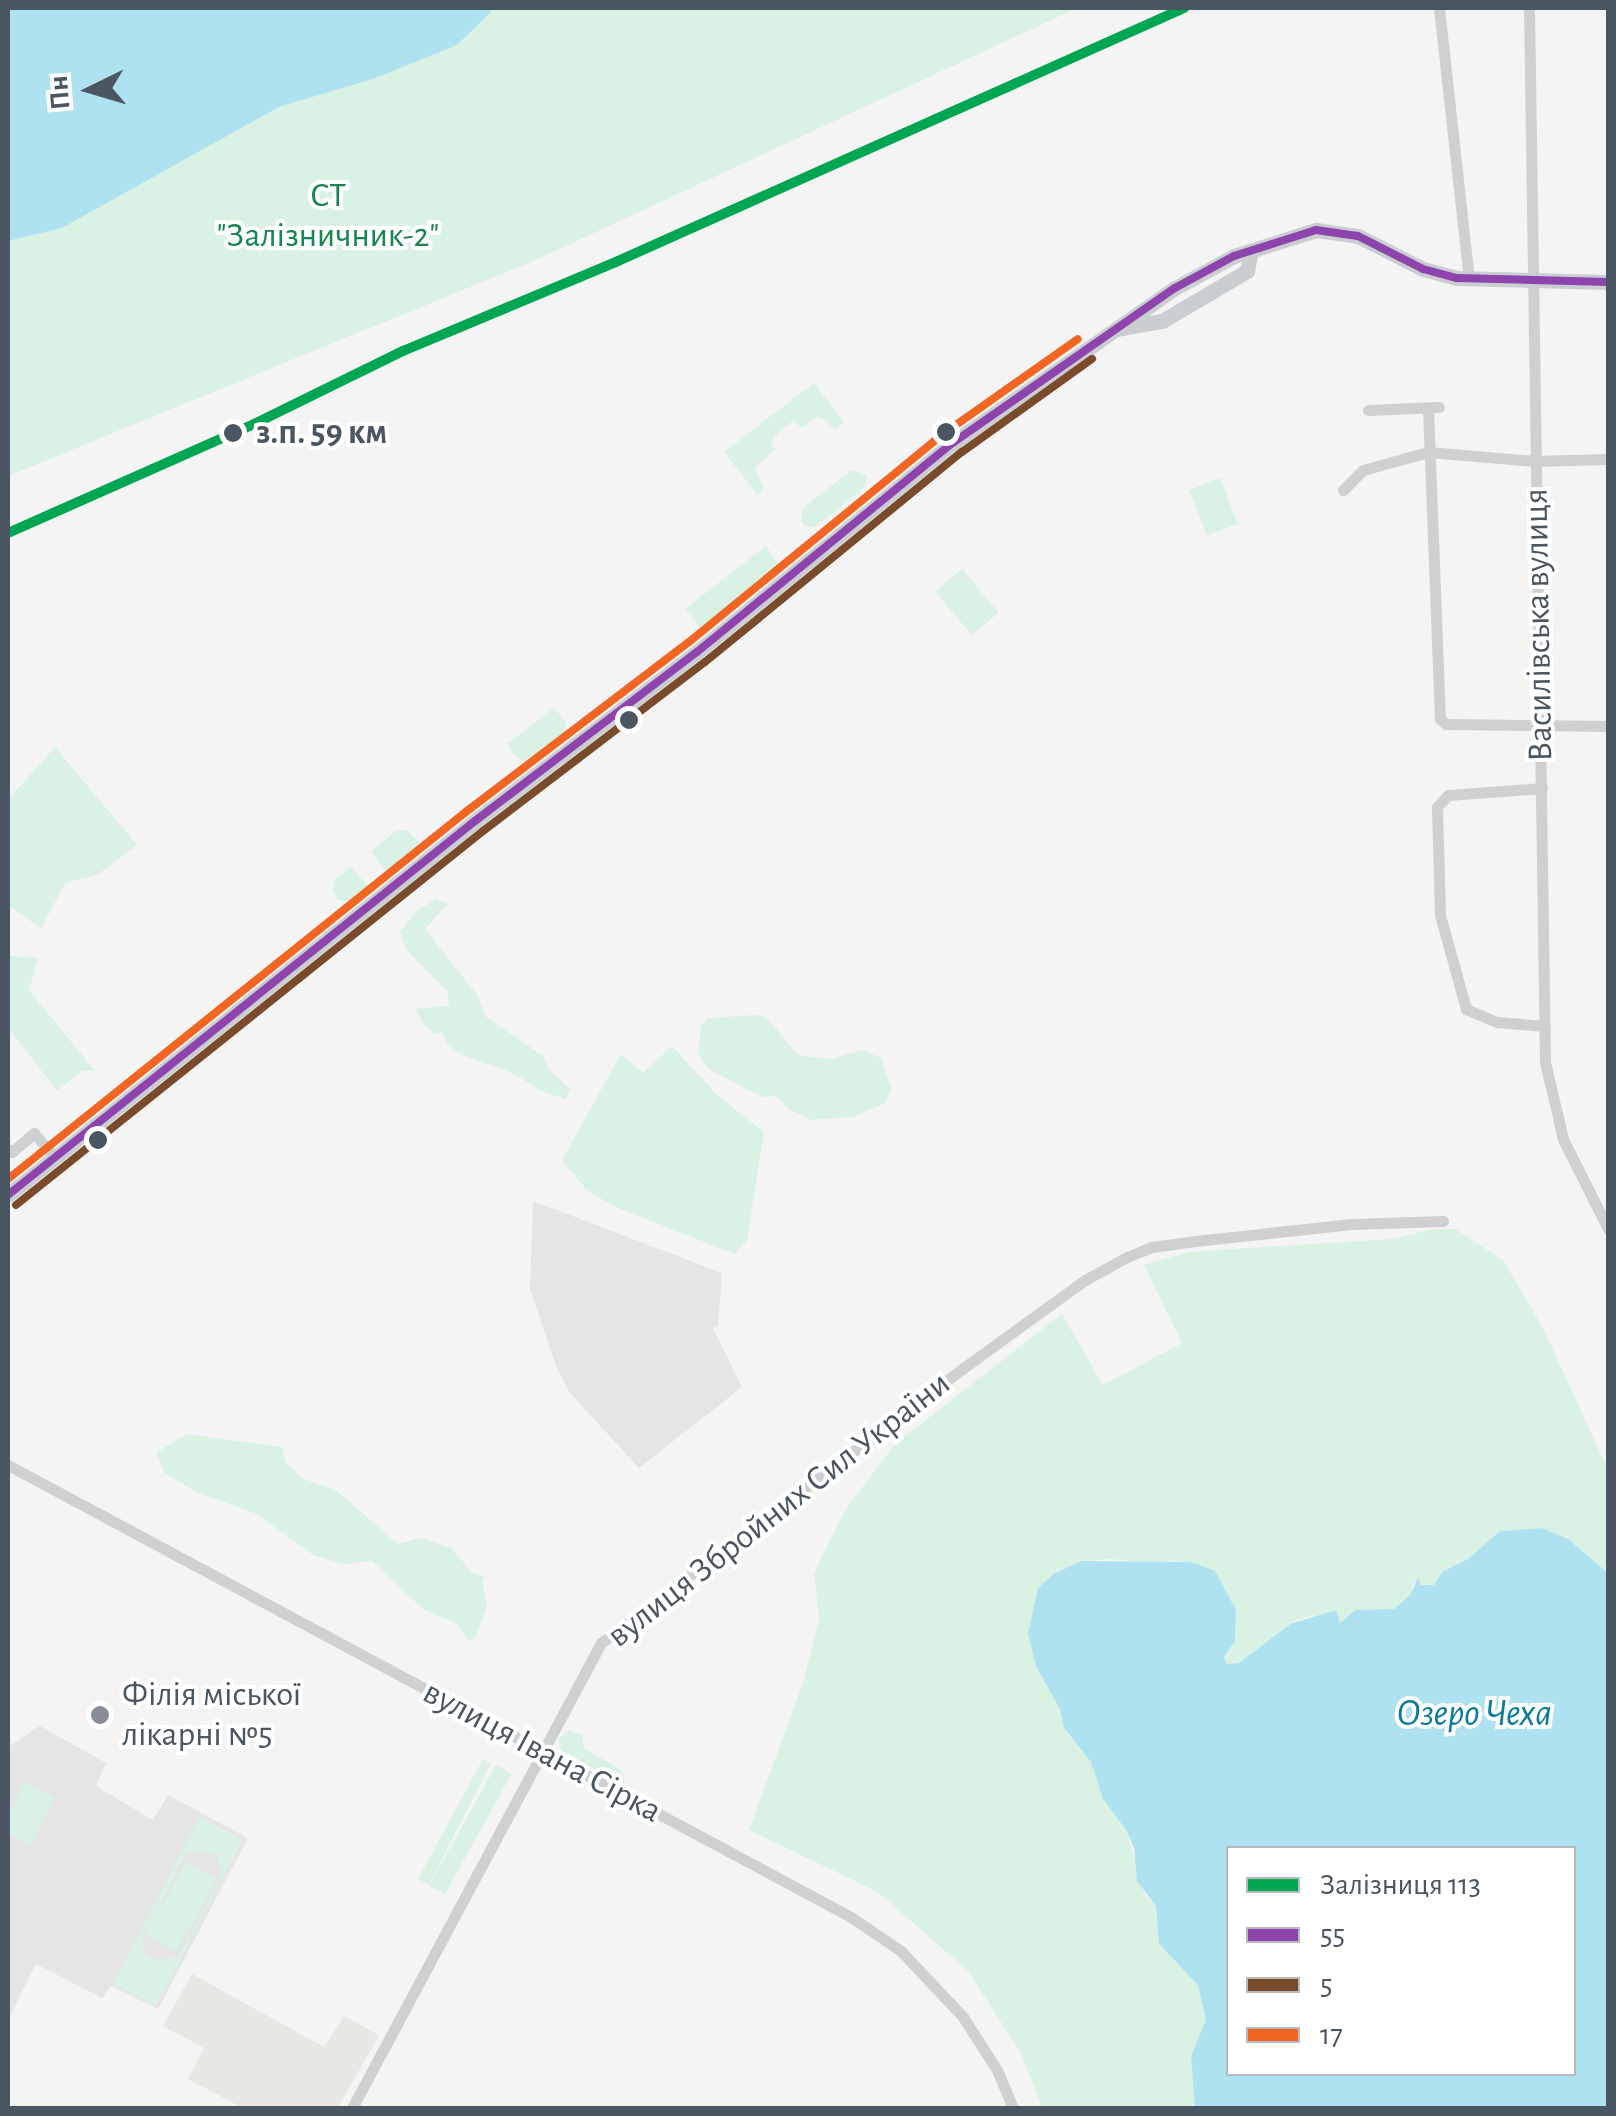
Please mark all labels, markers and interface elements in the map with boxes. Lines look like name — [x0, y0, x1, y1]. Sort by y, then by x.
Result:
north arrow — [40, 40, 140, 140]
text: Пн — [45, 74, 76, 111]
park label: СТ "Залізничник-2" — [217, 175, 439, 257]
place label: з.п. 59 км — [256, 412, 387, 454]
marker: з.п. 59 км — [220, 420, 246, 446]
unlabelled marker — [936, 422, 956, 442]
street label: Василівська вулиця — [1516, 488, 1562, 762]
unlabelled marker — [619, 710, 639, 730]
unlabelled marker — [88, 1130, 108, 1150]
street label: вулиця Збройних Сил України — [599, 1363, 959, 1657]
street label: вулиця Івана Сірка — [416, 1672, 668, 1832]
place label: Філія міської лікарні №5 — [122, 1674, 301, 1756]
water label: Озеро Чеха — [1396, 1692, 1552, 1738]
marker: Філія міської лікарні №5 — [87, 1702, 113, 1728]
legend — [1226, 1846, 1576, 2076]
text: Залізниця 113 — [1320, 1870, 1481, 1900]
text: 55 — [1320, 1920, 1345, 1950]
text: 5 — [1320, 1970, 1333, 2000]
text: 17 — [1320, 2020, 1343, 2050]

